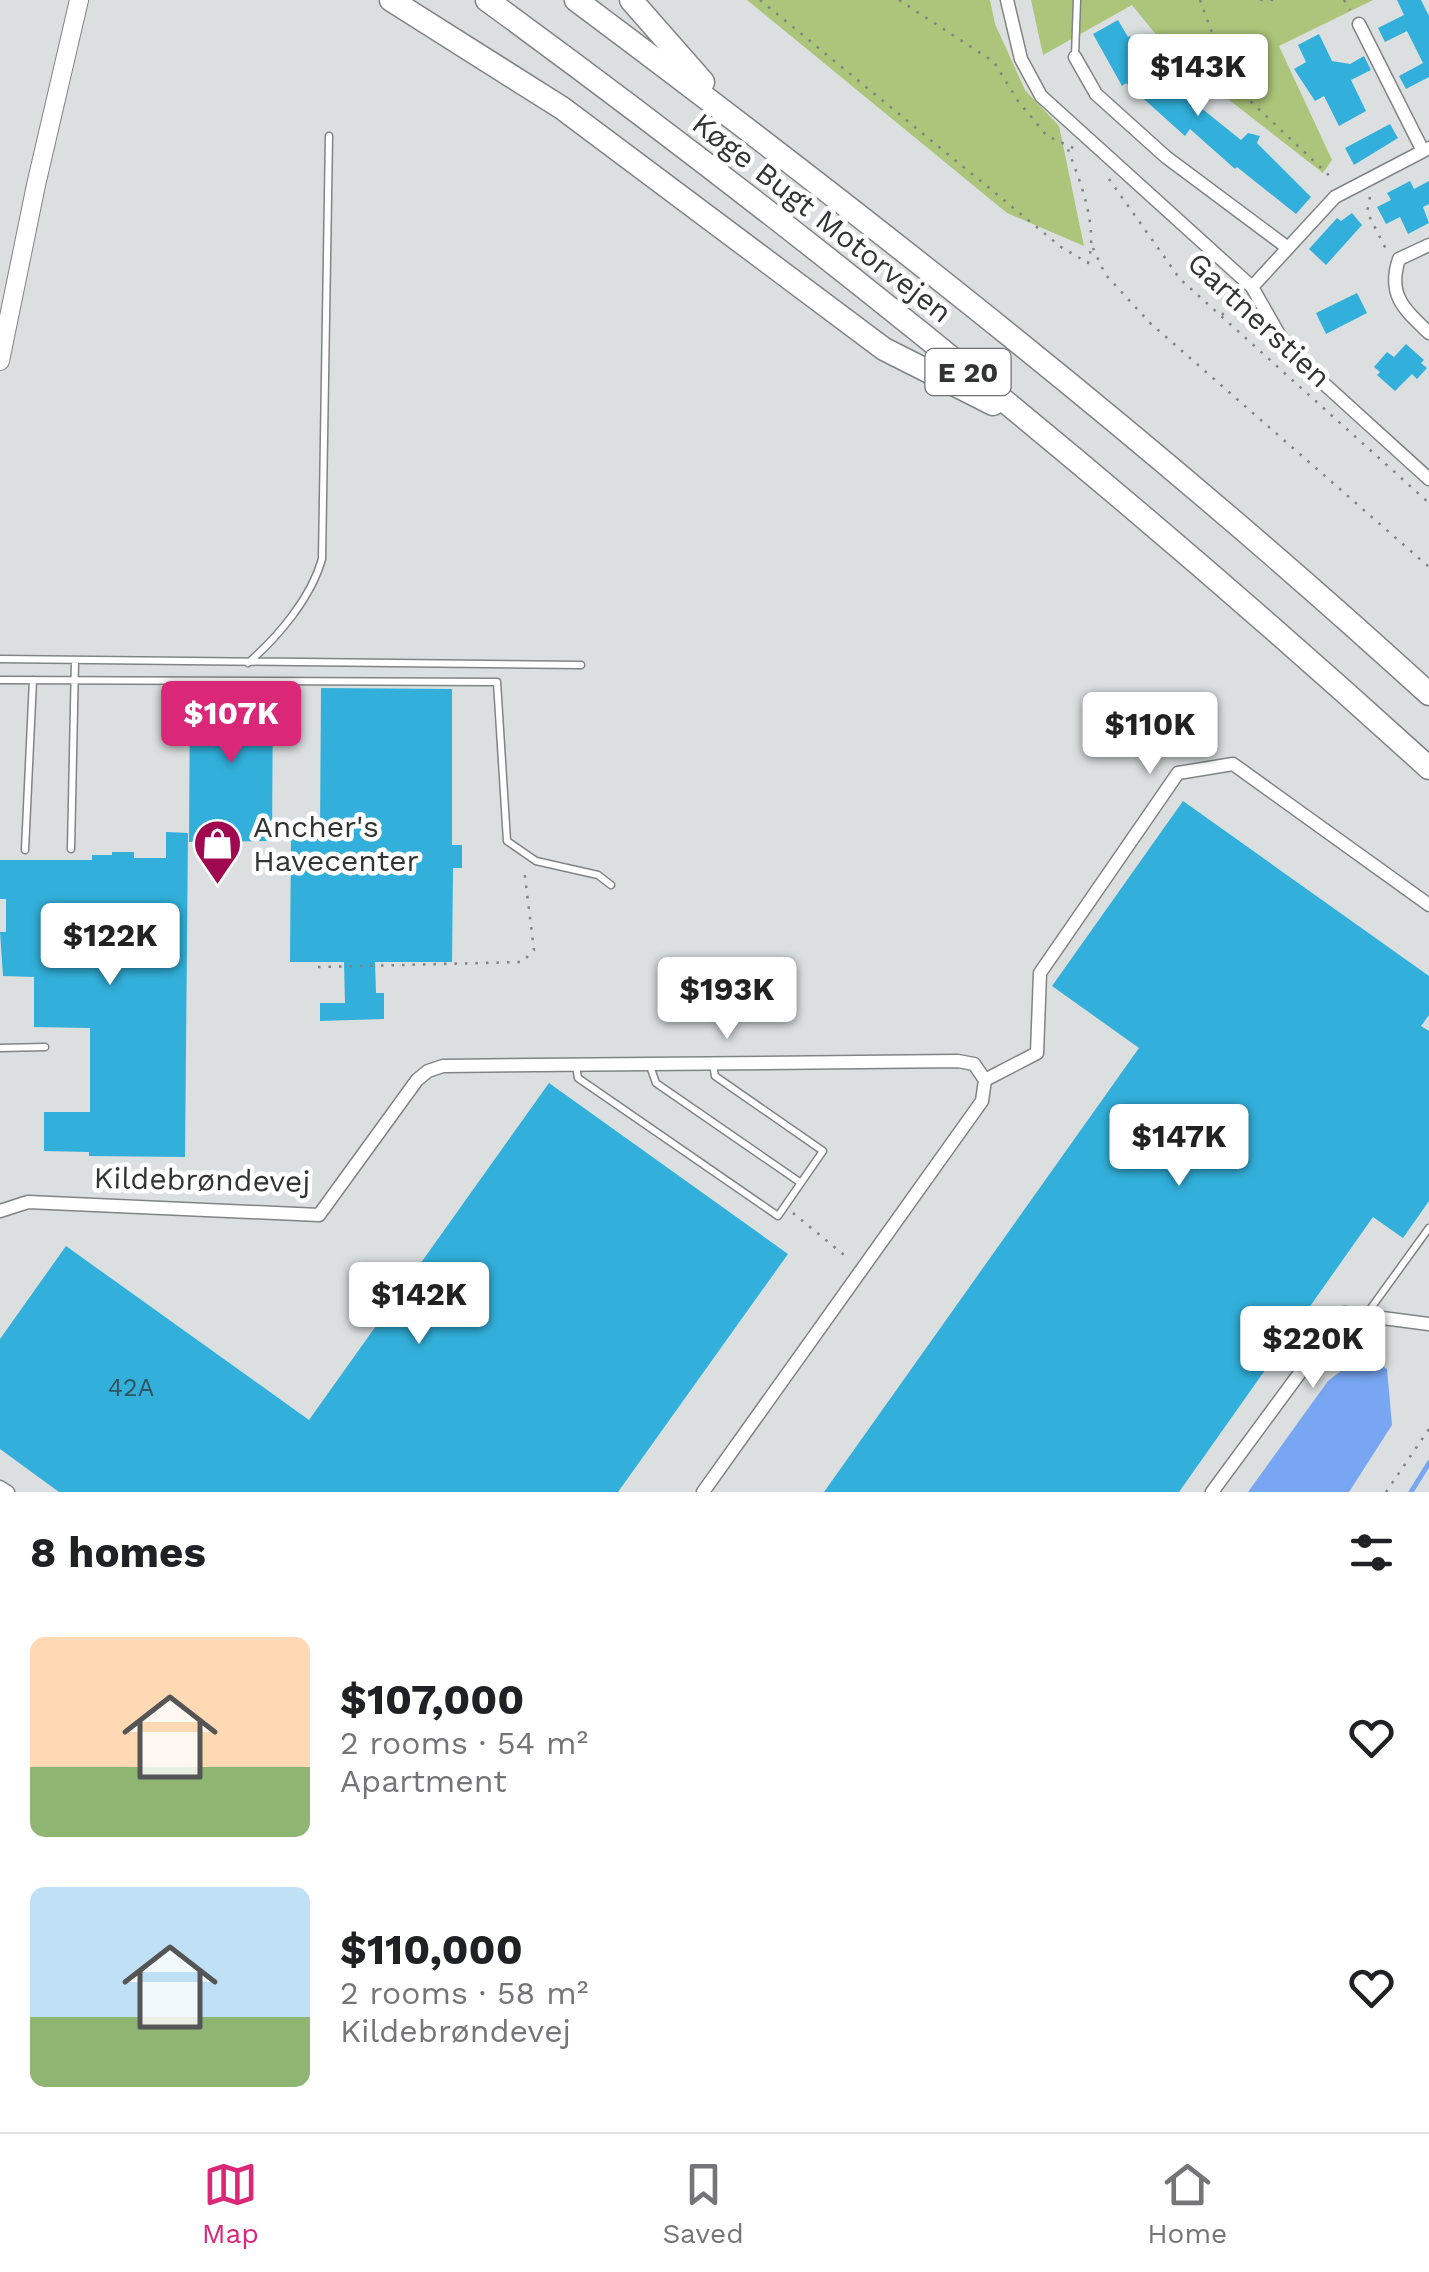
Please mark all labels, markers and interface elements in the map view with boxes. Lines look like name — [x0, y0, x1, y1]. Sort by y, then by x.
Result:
pin: $143K — [1128, 34, 1268, 119]
text: $143K — [1150, 47, 1246, 85]
street label: Køge Bugt Motorvejen — [686, 105, 959, 330]
street label: Gartnerstien — [1181, 245, 1338, 395]
road number: E 20 — [926, 349, 1010, 395]
pin: $107K — [161, 681, 301, 766]
pin: $110K — [1080, 692, 1220, 777]
text: $107K — [183, 694, 279, 732]
text: $110K — [1105, 705, 1195, 743]
place label: Ancher's Havecenter — [253, 809, 419, 878]
shop icon: Ancher's Havecenter — [192, 818, 244, 886]
pin: $122K — [40, 903, 180, 988]
text: $122K — [63, 916, 157, 954]
pin: $193K — [657, 957, 797, 1042]
text: $193K — [680, 970, 774, 1008]
pin: $147K — [1109, 1104, 1249, 1189]
text: $147K — [1131, 1117, 1227, 1155]
street label: Kildebrøndevej — [93, 1160, 311, 1199]
pin: $142K — [349, 1262, 489, 1347]
text: $142K — [371, 1275, 467, 1313]
pin: $220K — [1243, 1306, 1383, 1391]
text: $220K — [1262, 1319, 1364, 1357]
house number: 42A — [108, 1373, 154, 1402]
icon: filters — [1344, 1525, 1399, 1580]
text: 8 homes — [30, 1528, 206, 1577]
text: $107,000 — [340, 1675, 524, 1724]
icon: home — [110, 1677, 230, 1797]
icon: heart — [1344, 1710, 1399, 1765]
text: 2 rooms · 54 m² — [340, 1724, 588, 1762]
text: Apartment — [340, 1762, 507, 1800]
text: $110,000 — [340, 1925, 523, 1974]
icon: home — [110, 1927, 230, 2047]
icon: heart — [1344, 1960, 1399, 2015]
text: 2 rooms · 58 m² — [340, 1974, 588, 2012]
text: Kildebrøndevej — [340, 2012, 571, 2050]
tab: Map — [202, 2157, 259, 2250]
tab: Saved — [662, 2157, 744, 2250]
tab: Home — [1147, 2157, 1227, 2250]

